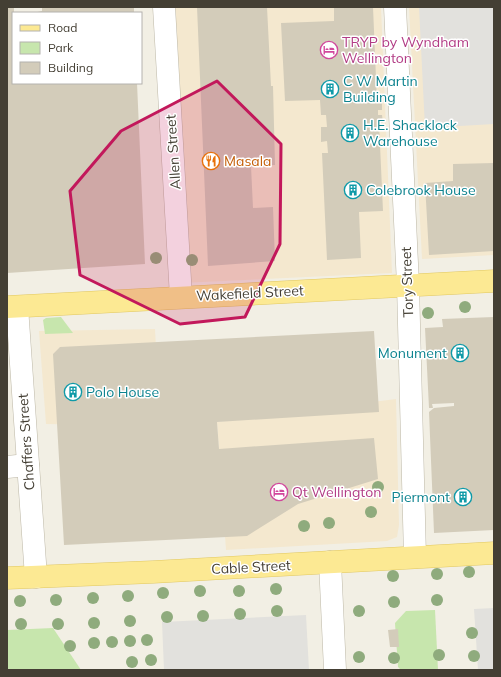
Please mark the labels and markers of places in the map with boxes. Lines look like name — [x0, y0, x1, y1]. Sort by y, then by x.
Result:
place label: TRYP by Wyndham Wellington — [342, 33, 469, 67]
hotel icon: TRYP by Wyndham Wellington — [319, 40, 339, 60]
place label: C W Martin Building — [343, 72, 418, 106]
building icon: C W Martin Building — [320, 79, 340, 99]
place label: H.E. Shacklock Warehouse — [363, 116, 458, 150]
building icon: H.E. Shacklock Warehouse — [340, 123, 360, 143]
restaurant icon: Masala — [201, 151, 221, 171]
place label: Masala — [224, 152, 272, 170]
building icon: Colebrook House — [343, 180, 363, 200]
place label: Colebrook House — [366, 181, 476, 199]
building icon: Monument — [450, 343, 470, 363]
place label: Monument — [378, 344, 447, 362]
building icon: Polo House — [63, 382, 83, 402]
place label: Polo House — [86, 383, 159, 401]
hotel icon: Qt Wellington — [269, 482, 289, 502]
place label: Qt Wellington — [292, 483, 381, 501]
building icon: Piermont — [453, 487, 473, 507]
place label: Piermont — [391, 488, 450, 506]

